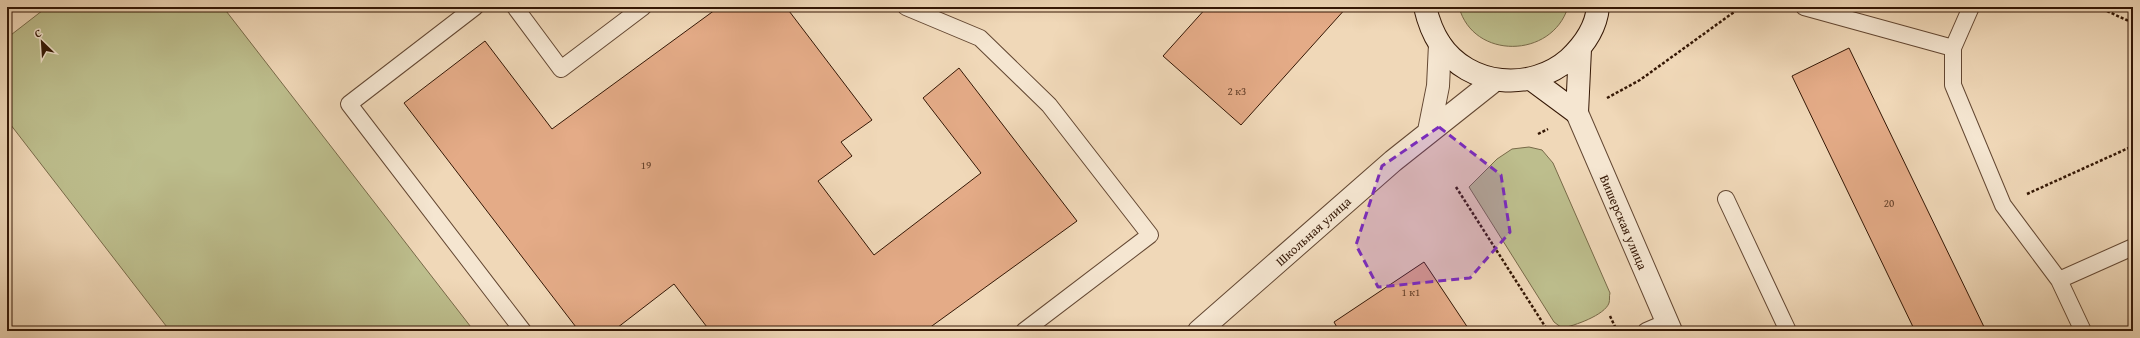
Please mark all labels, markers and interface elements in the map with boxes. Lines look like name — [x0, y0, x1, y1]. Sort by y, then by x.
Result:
north arrow — [22, 22, 62, 62]
text: С — [32, 24, 44, 42]
house number: 2 к3 — [1228, 83, 1246, 99]
house number: 19 — [641, 157, 651, 173]
street label: Вишерская улица — [1595, 172, 1652, 273]
street label: Школьная улица — [1271, 192, 1356, 271]
house number: 20 — [1884, 195, 1894, 211]
house number: 1 к1 — [1402, 284, 1420, 300]

